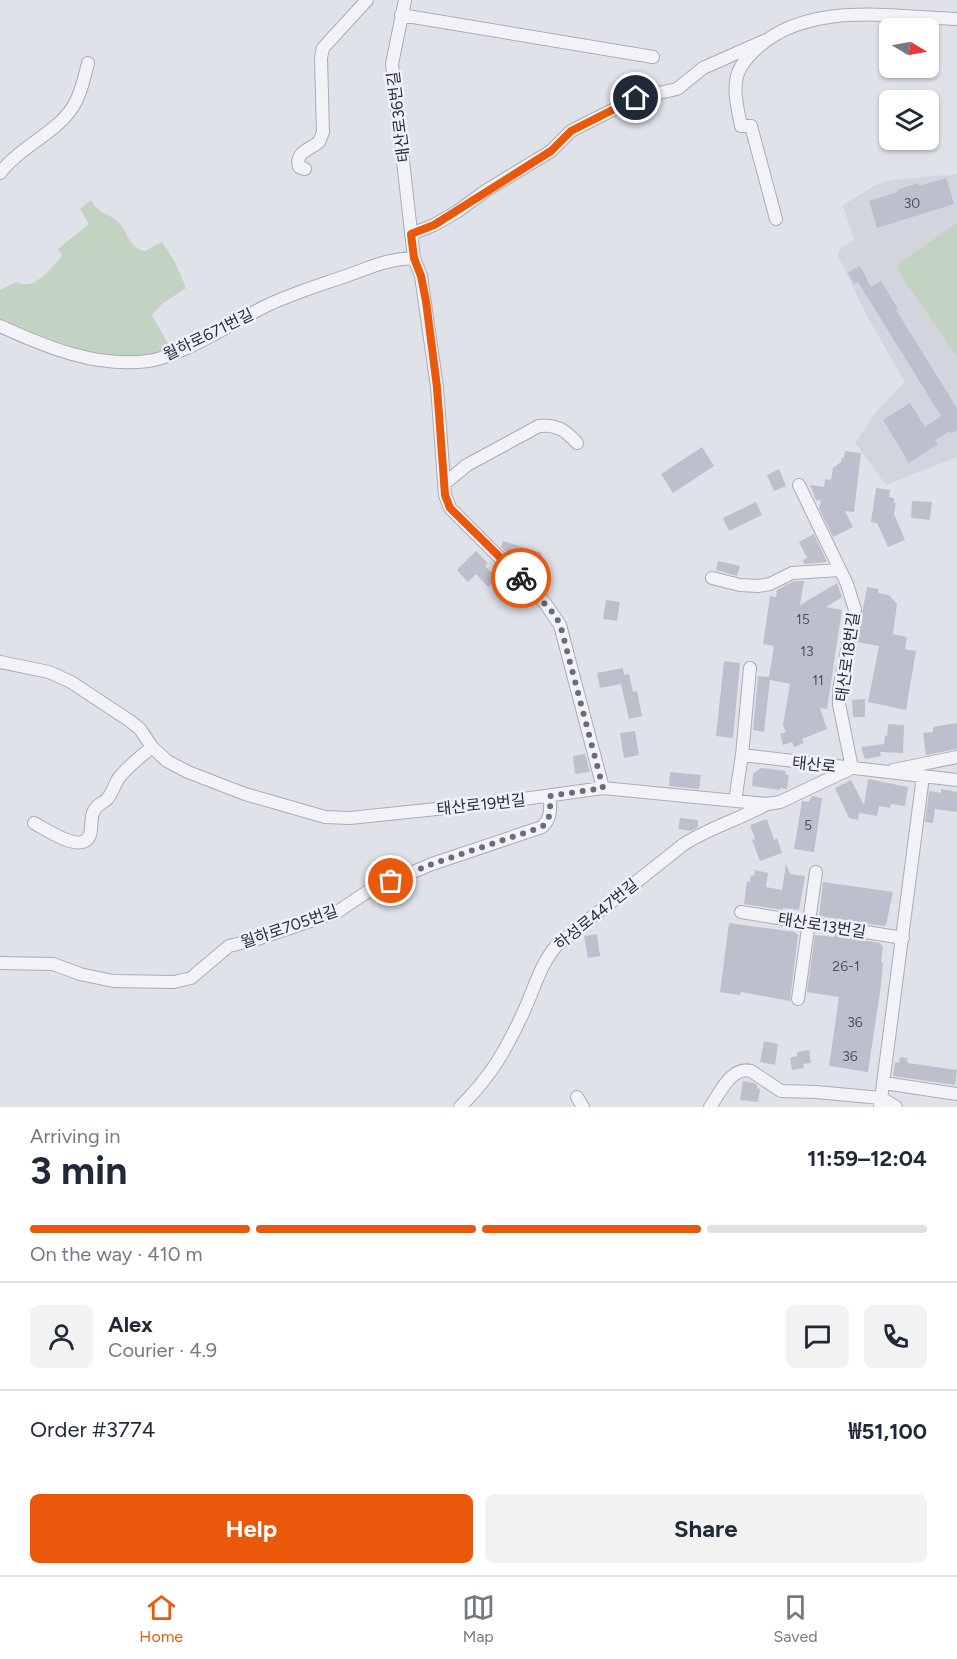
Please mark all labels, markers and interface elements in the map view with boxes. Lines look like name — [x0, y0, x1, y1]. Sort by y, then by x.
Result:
north arrow — [879, 18, 939, 78]
map controls — [879, 18, 939, 150]
street label: 태산로36번길 — [383, 70, 413, 163]
pin — [610, 72, 661, 123]
icon: home — [619, 81, 652, 114]
button: layers — [879, 90, 939, 150]
house number: 30 — [904, 195, 920, 212]
street label: 월하로671번길 — [160, 304, 256, 364]
courier — [491, 548, 551, 608]
icon: bike — [505, 562, 538, 595]
house number: 15 — [796, 611, 810, 628]
street label: 태산로18번길 — [832, 611, 863, 703]
house number: 13 — [800, 643, 814, 660]
house number: 11 — [812, 672, 824, 689]
street label: 태산로 — [791, 753, 837, 776]
street label: 태산로19번길 — [436, 790, 526, 819]
house number: 5 — [804, 817, 812, 834]
pin — [365, 855, 416, 906]
icon: bag — [374, 864, 407, 897]
street label: 하성로447번길 — [551, 875, 642, 954]
street label: 월하로705번길 — [238, 901, 340, 952]
street label: 태산로13번길 — [777, 909, 867, 942]
house number: 26-1 — [832, 958, 860, 975]
house number: 36 — [847, 1014, 863, 1031]
house number: 36 — [842, 1048, 858, 1065]
text: Arriving in — [30, 1124, 120, 1148]
text: 11:59–12:04 — [807, 1145, 927, 1172]
text: 3 min — [30, 1147, 127, 1194]
text: On the way · 410 m — [30, 1242, 203, 1266]
button: person — [30, 1305, 93, 1368]
button: chat — [786, 1305, 849, 1368]
button: phone — [864, 1305, 927, 1368]
text: Alex — [108, 1311, 153, 1338]
text: Courier · 4.9 — [108, 1338, 217, 1362]
text: Order #3774 — [30, 1416, 155, 1443]
text: ₩51,100 — [849, 1418, 927, 1445]
button: Help — [30, 1494, 473, 1563]
button: Share — [485, 1494, 927, 1563]
tab: Home — [139, 1591, 183, 1646]
tab: Map — [462, 1591, 495, 1646]
tab: Saved — [773, 1591, 818, 1646]

